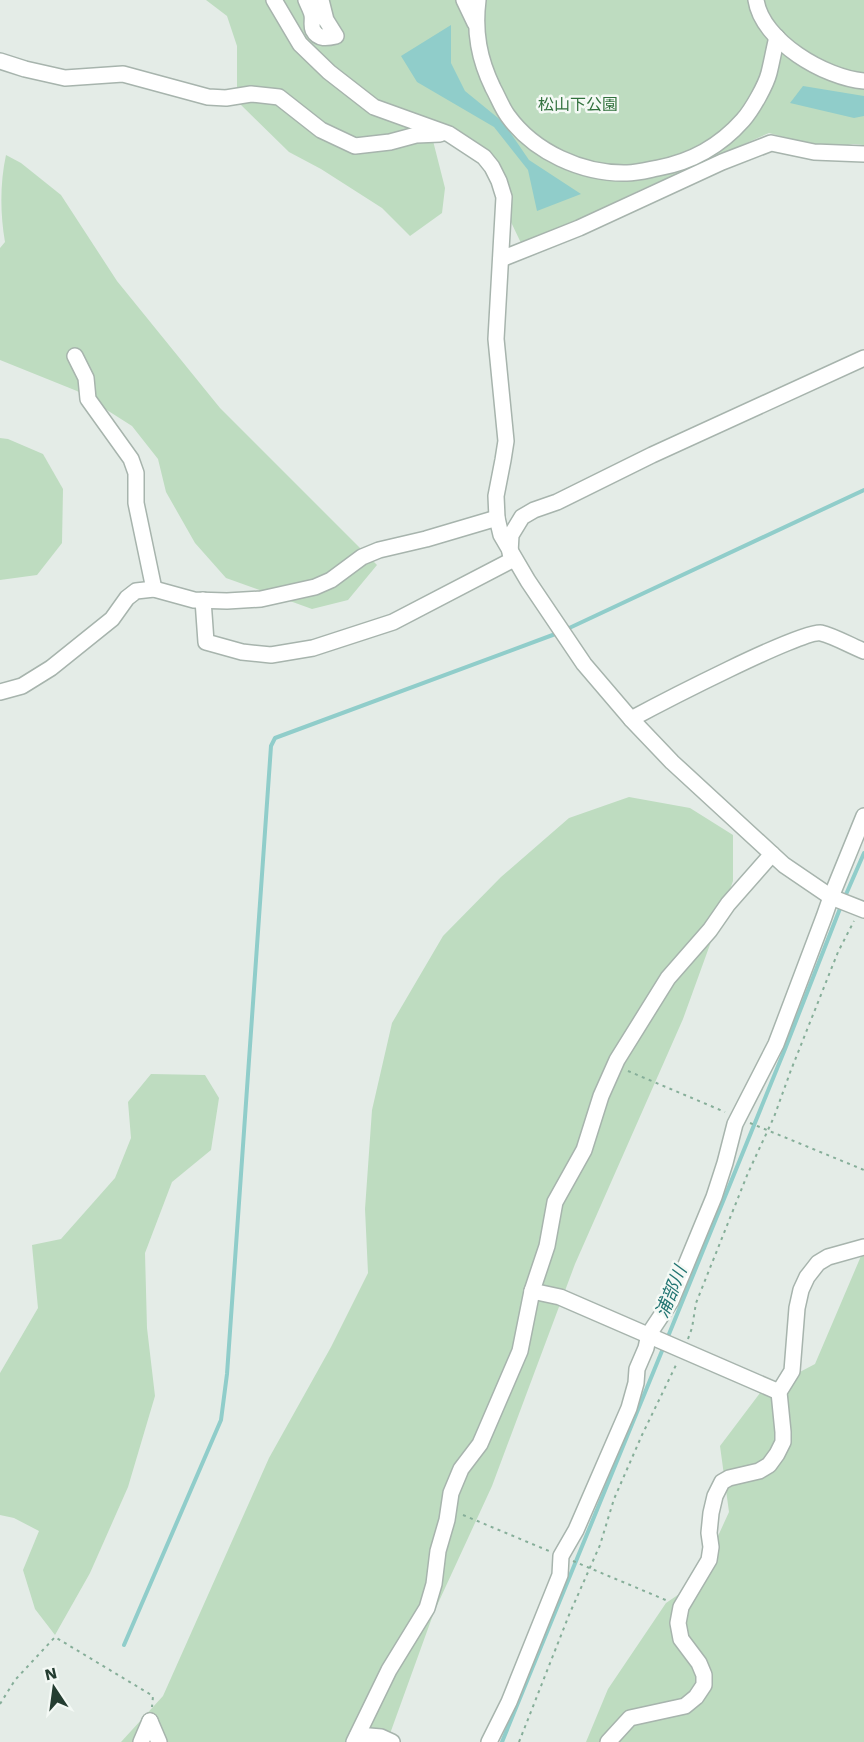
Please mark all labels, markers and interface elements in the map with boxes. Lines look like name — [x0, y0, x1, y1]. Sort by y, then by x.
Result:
park label: 松山下公園 — [538, 95, 618, 114]
water label: 浦部川 — [651, 1261, 691, 1321]
north arrow — [24, 1658, 84, 1718]
text: N — [43, 1663, 59, 1684]

